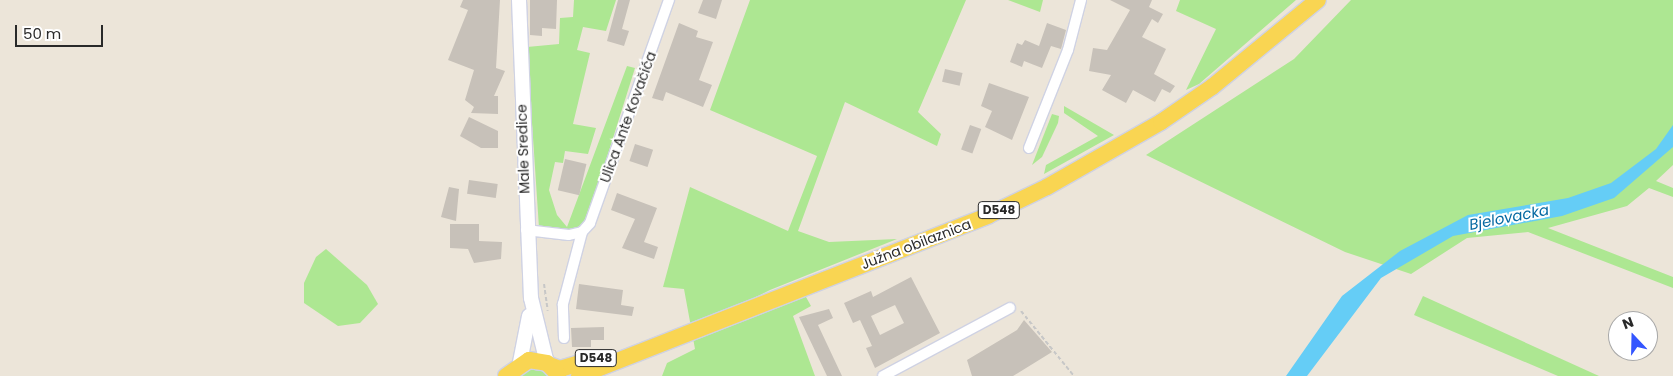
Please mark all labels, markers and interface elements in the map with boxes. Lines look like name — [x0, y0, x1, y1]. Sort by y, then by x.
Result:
scale bar — [18, 15, 105, 47]
text: 50 m — [23, 23, 61, 44]
street label: Ulica Ante Kovačića — [596, 49, 660, 185]
street label: Male Sredice — [513, 104, 533, 194]
road number: D548 — [978, 200, 1020, 220]
water label: Bjelovacka — [1468, 200, 1550, 234]
street label: Južna obilaznica — [859, 215, 973, 273]
north arrow — [1608, 311, 1658, 361]
text: N — [1619, 312, 1636, 334]
road number: D548 — [575, 348, 617, 368]

